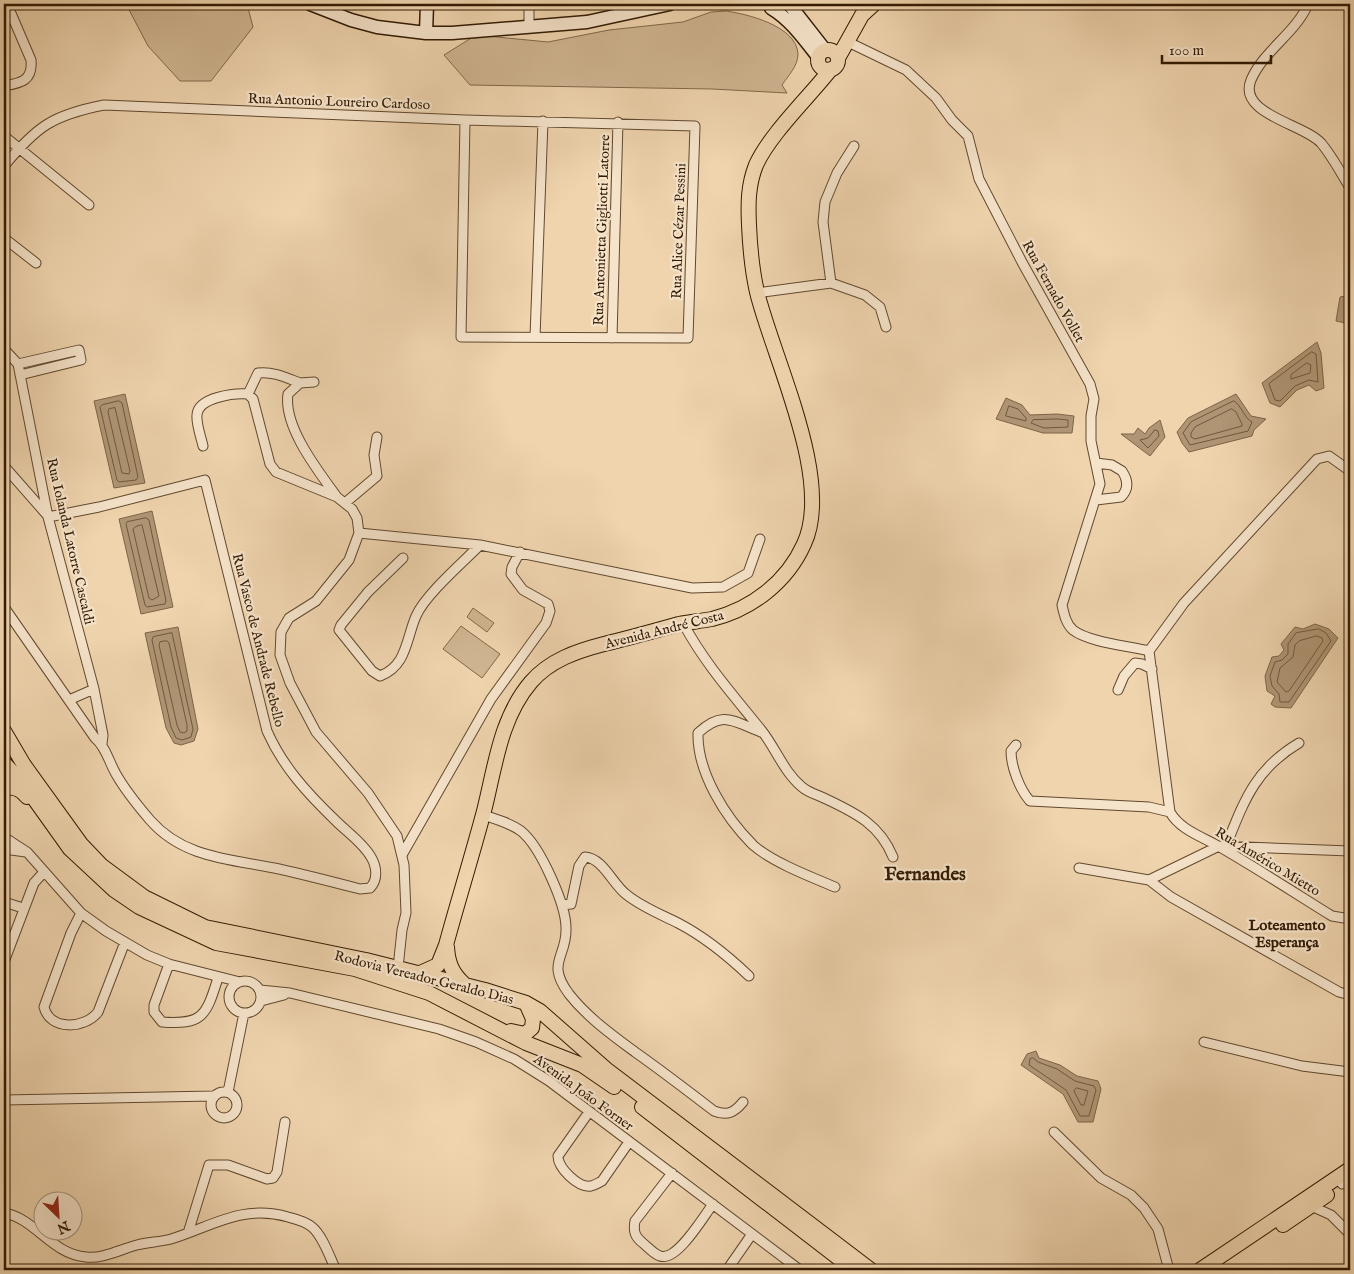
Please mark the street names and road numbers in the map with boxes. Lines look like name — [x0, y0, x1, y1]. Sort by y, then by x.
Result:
street label: Rua Antonio Loureiro Cardoso — [248, 90, 431, 114]
street label: Rua Antonietta Gigliotti Latorre — [590, 134, 614, 326]
street label: Rua Alice Cézar Pessini — [668, 163, 690, 299]
street label: Rua Fernado Vollet — [1018, 237, 1089, 346]
street label: Rua Iolanda Latorre Cascaldi — [42, 456, 98, 626]
street label: Rua Vasco de Andrade Rebello — [228, 552, 288, 729]
street label: Avenida André Costa — [602, 606, 726, 654]
street label: Rua Américo Mietto — [1212, 823, 1324, 901]
street label: Rodovia Vereador Geraldo Dias — [332, 947, 515, 1009]
street label: Avenida João Forner — [529, 1050, 637, 1135]

